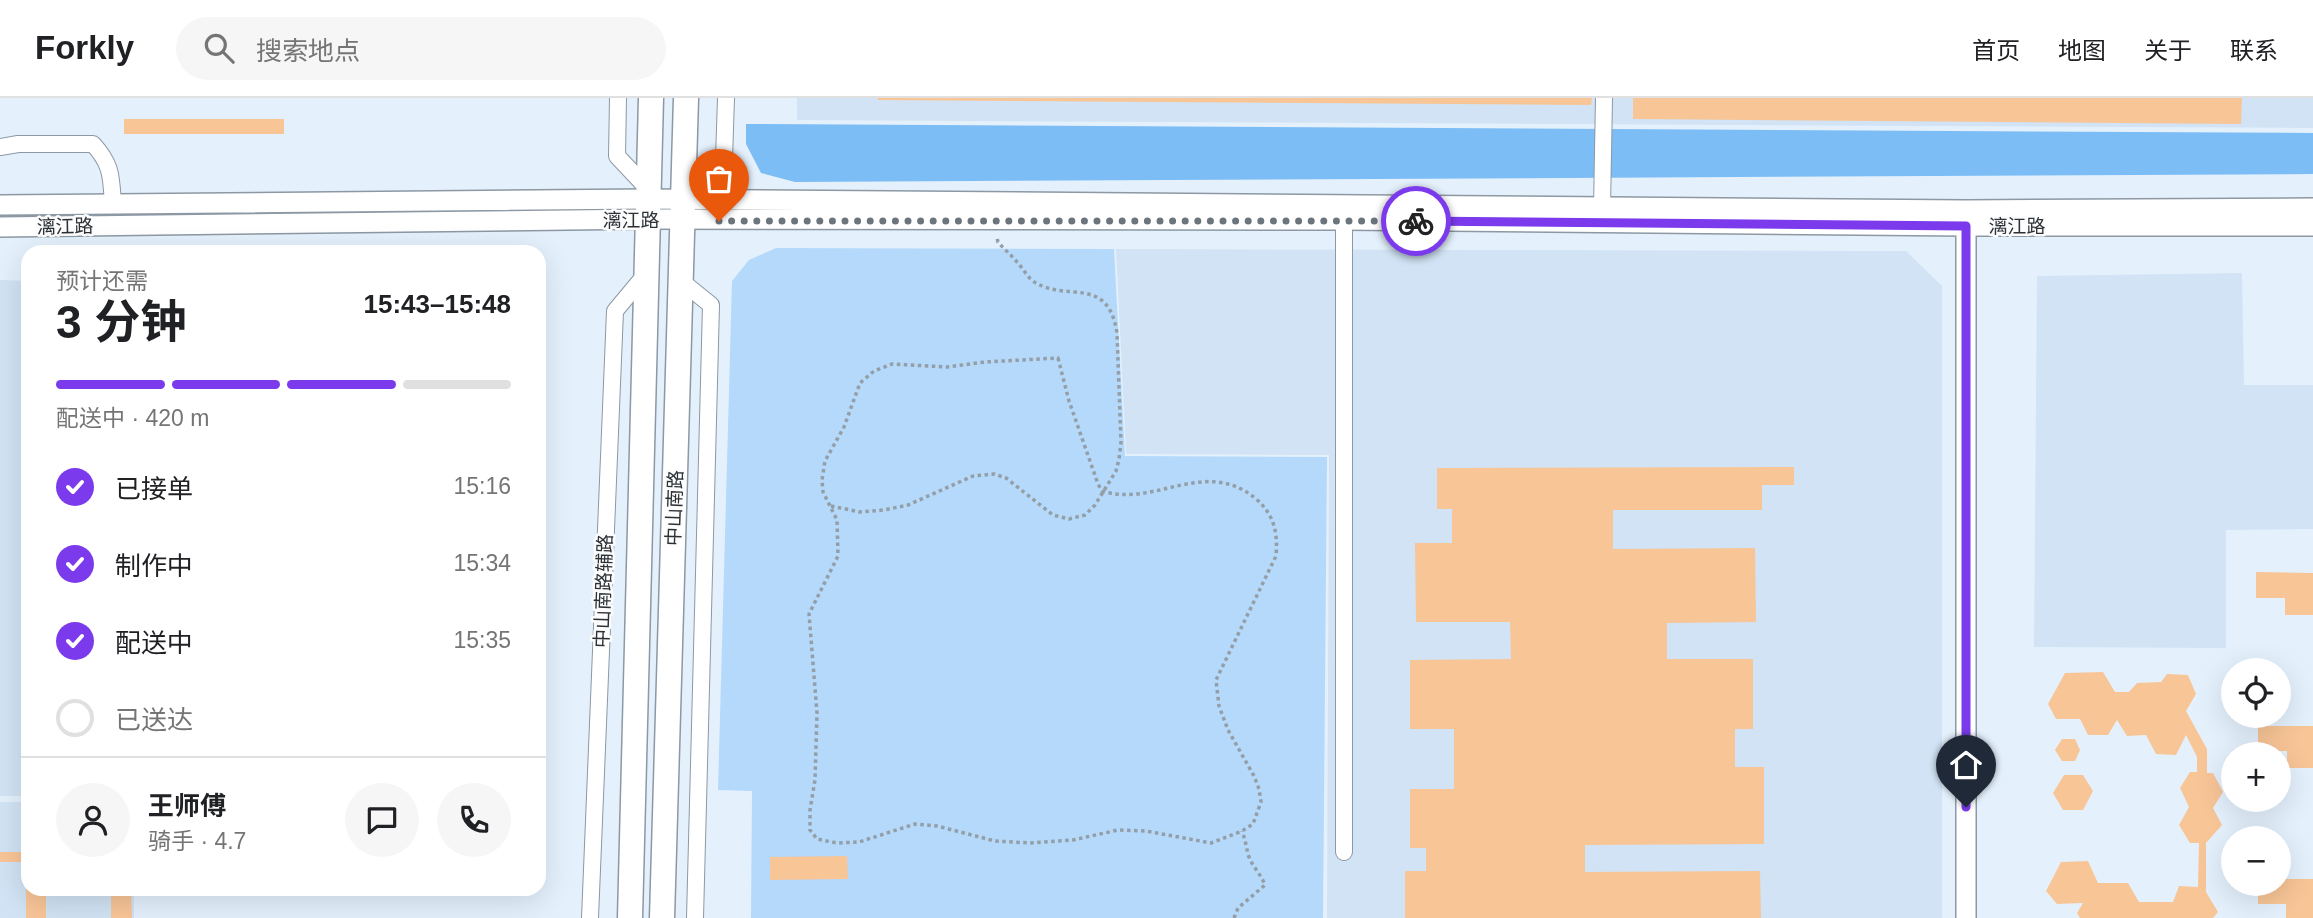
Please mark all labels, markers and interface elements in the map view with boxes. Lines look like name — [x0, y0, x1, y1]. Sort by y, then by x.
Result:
search box — [176, 17, 666, 80]
text: Forkly — [35, 29, 134, 66]
icon: search — [200, 29, 238, 67]
text: 搜索地点 — [256, 36, 360, 66]
text: 首页 — [1972, 37, 2020, 64]
text: 地图 — [2058, 37, 2106, 64]
text: 关于 — [2144, 37, 2192, 64]
text: 联系 — [2230, 37, 2278, 64]
pin — [689, 149, 749, 221]
icon: bag — [700, 160, 738, 198]
courier — [1381, 186, 1451, 256]
icon: bike — [1397, 202, 1435, 240]
street label: 漓江路 — [602, 210, 660, 231]
street label: 漓江路 — [36, 216, 94, 237]
street label: 漓江路 — [1988, 216, 2046, 237]
text: 预计还需 — [56, 268, 148, 294]
text: 15:43–15:48 — [364, 289, 511, 319]
text: 3 分钟 — [56, 296, 186, 348]
text: 配送中 · 420 m — [56, 405, 209, 431]
icon: check — [56, 468, 94, 506]
street label: 中山南路 — [663, 470, 686, 546]
text: 15:16 — [453, 473, 511, 499]
text: 已接单 — [115, 474, 193, 504]
street label: 中山南路辅路 — [591, 534, 616, 648]
icon: check — [56, 545, 94, 583]
text: 15:34 — [453, 550, 511, 576]
text: 制作中 — [115, 551, 193, 581]
icon: check — [56, 622, 94, 660]
text: 15:35 — [453, 627, 511, 653]
text: 配送中 — [115, 628, 193, 658]
map controls — [2221, 658, 2291, 896]
button: locate — [2221, 658, 2291, 728]
text: 已送达 — [115, 705, 193, 735]
pin — [1936, 735, 1996, 807]
button: + — [2221, 742, 2291, 812]
icon: home — [1947, 746, 1985, 784]
button: person — [56, 783, 130, 857]
button: chat — [345, 783, 419, 857]
button: phone — [437, 783, 511, 857]
text: 王师傅 — [148, 791, 226, 821]
button: − — [2221, 826, 2291, 896]
text: 骑手 · 4.7 — [148, 828, 246, 854]

